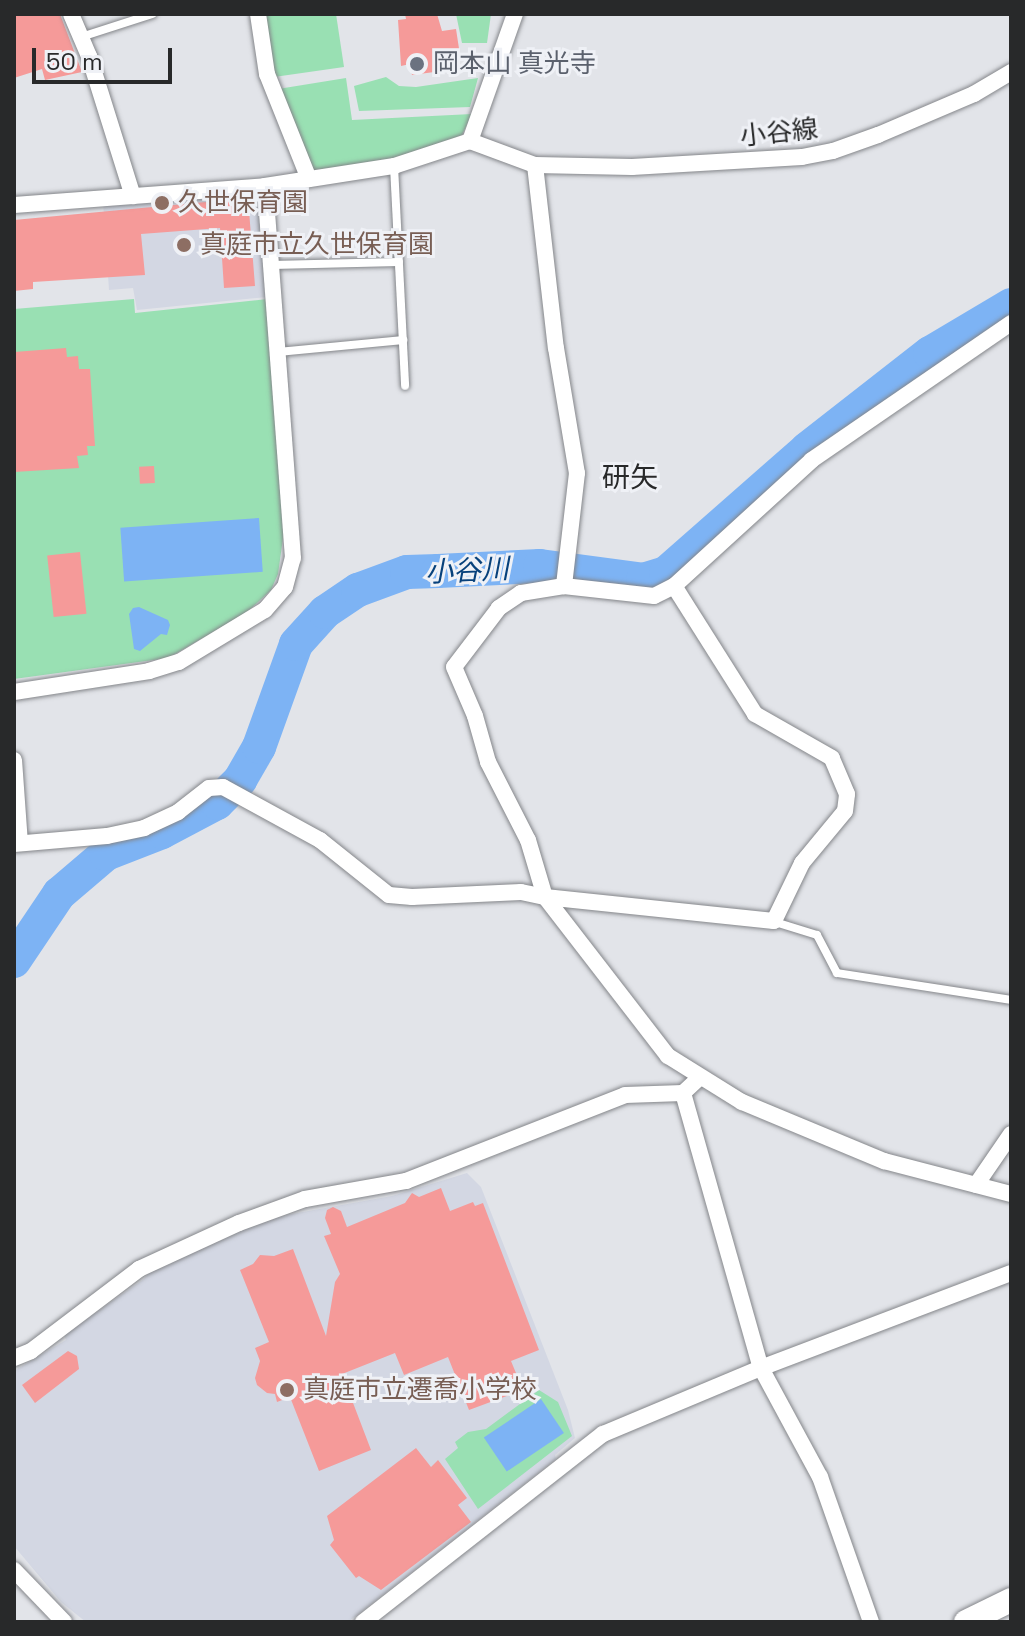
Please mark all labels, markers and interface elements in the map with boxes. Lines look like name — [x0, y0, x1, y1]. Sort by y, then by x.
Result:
scale bar — [36, 32, 176, 82]
text: 50 m — [46, 46, 103, 77]
place label: 岡本山 真光寺 — [433, 48, 596, 80]
marker: 岡本山 真光寺 — [408, 55, 426, 73]
street label: 小谷線 — [739, 113, 819, 153]
place label: 久世保育園 — [178, 187, 308, 219]
marker: 久世保育園 — [153, 194, 171, 212]
place label: 真庭市立久世保育園 — [200, 229, 434, 261]
marker: 真庭市立久世保育園 — [175, 236, 193, 254]
district label: 研矢 — [602, 460, 658, 494]
water label: 小谷川 — [424, 551, 510, 589]
place label: 真庭市立遷喬小学校 — [303, 1374, 537, 1406]
marker: 真庭市立遷喬小学校 — [278, 1381, 296, 1399]

